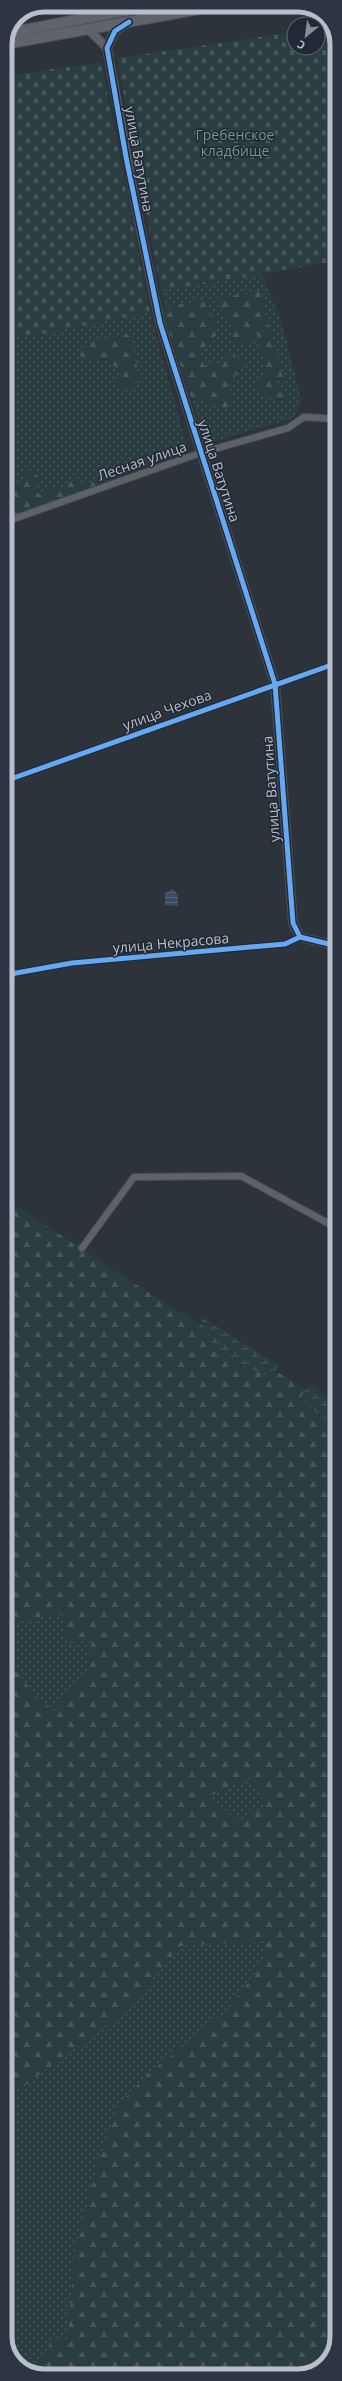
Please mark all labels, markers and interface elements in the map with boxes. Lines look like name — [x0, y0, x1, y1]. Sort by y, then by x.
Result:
north arrow — [286, 16, 326, 56]
text: С — [294, 37, 308, 53]
street label: улица Ватутина — [121, 105, 158, 213]
park label: Гребенское кладбище — [196, 125, 275, 160]
street label: улица Ватутина — [194, 417, 245, 525]
street label: Лесная улица — [95, 436, 189, 485]
street label: улица Чехова — [120, 685, 214, 734]
street label: улица Ватутина — [257, 735, 284, 843]
street label: улица Некрасова — [112, 928, 230, 957]

